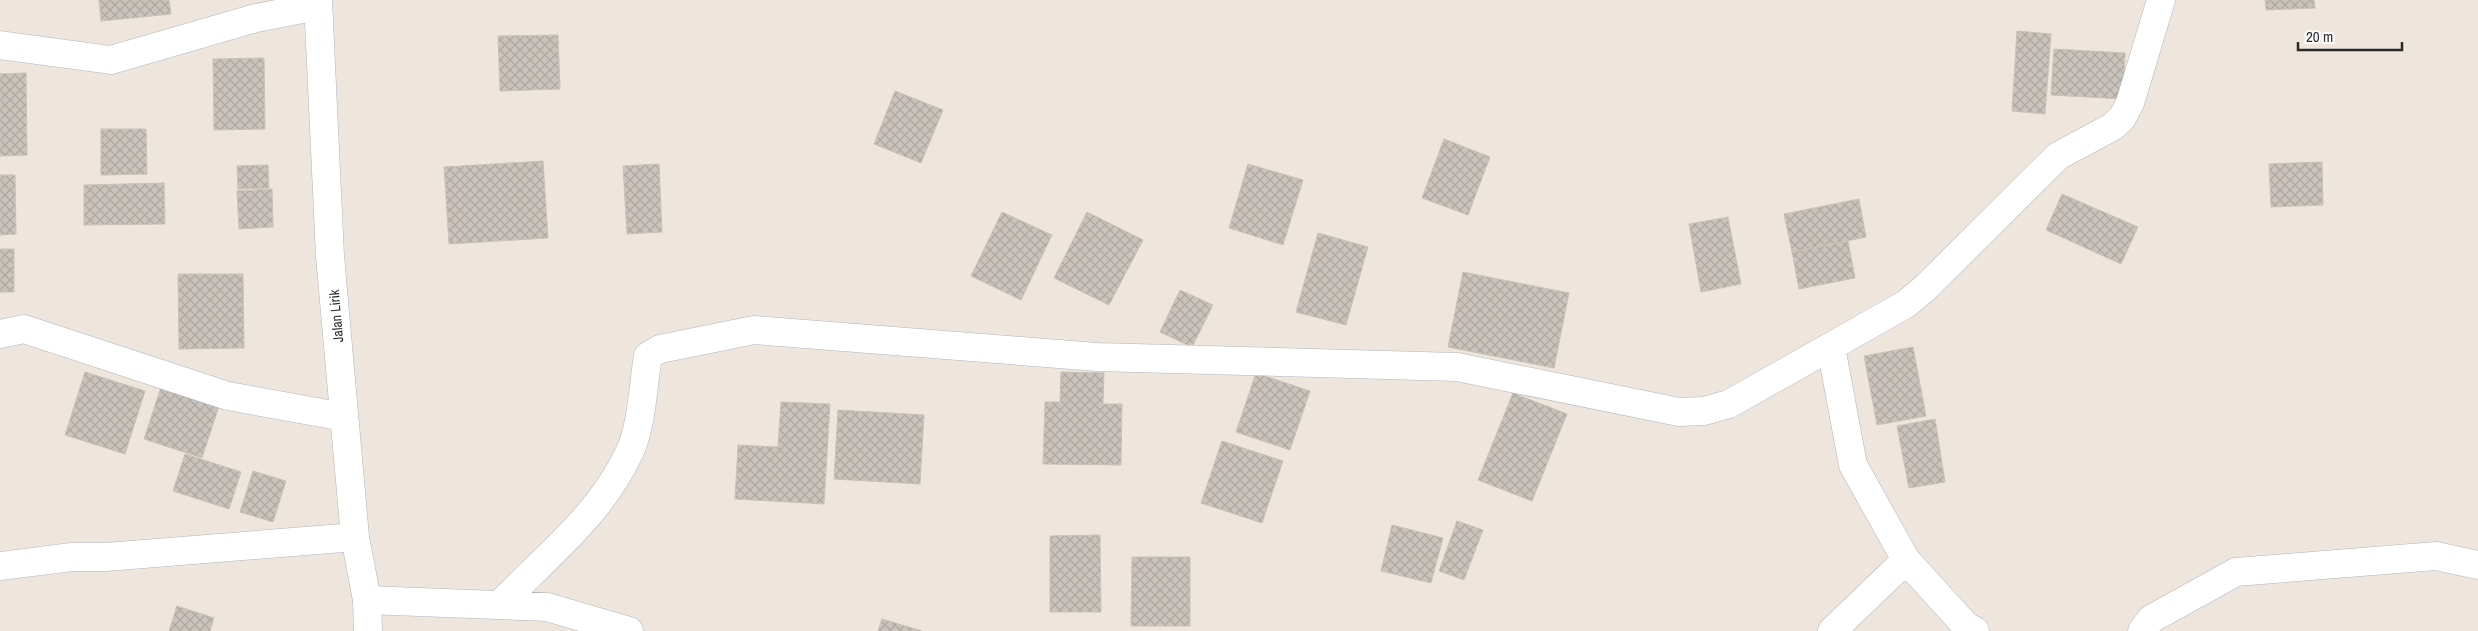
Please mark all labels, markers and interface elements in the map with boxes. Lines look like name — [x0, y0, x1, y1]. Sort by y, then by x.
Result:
scale bar — [2298, 20, 2402, 52]
text: 20 m — [2306, 26, 2333, 47]
street label: Jalan Lirik — [325, 289, 347, 343]

